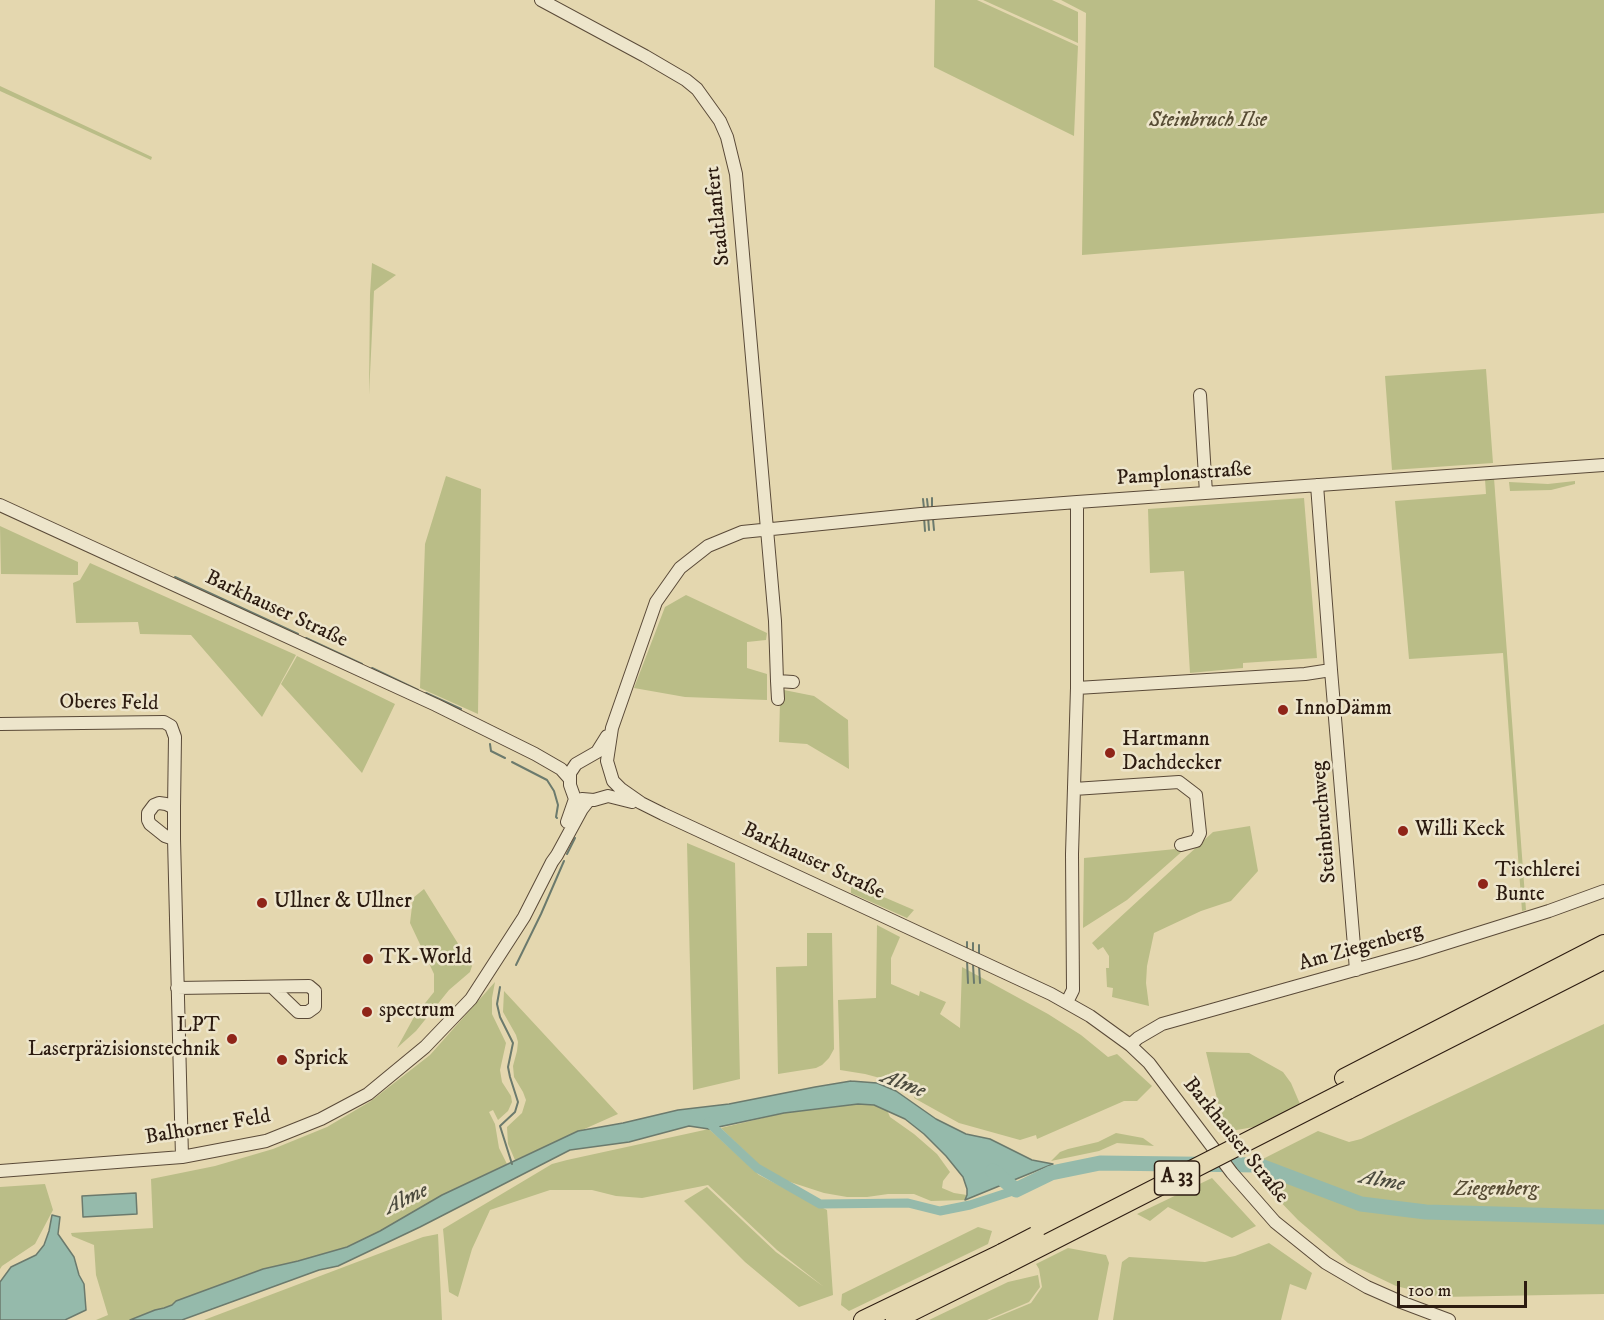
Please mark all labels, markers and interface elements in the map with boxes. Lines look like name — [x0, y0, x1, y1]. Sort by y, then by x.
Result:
park label: Steinbruch Ilse — [1149, 109, 1267, 135]
street label: Stadtlanfert — [701, 165, 737, 267]
street label: Pamplonastraße — [1116, 458, 1252, 492]
street label: Barkhauser Straße — [201, 566, 351, 654]
street label: Oberes Feld — [59, 691, 159, 717]
place label: InnoDämm — [1295, 697, 1392, 723]
marker: InnoDämm — [1276, 703, 1290, 717]
place label: Hartmann Dachdecker — [1122, 728, 1222, 778]
marker: Hartmann Dachdecker — [1103, 746, 1117, 760]
street label: Steinbruchweg — [1307, 760, 1343, 884]
street label: Barkhauser Straße — [738, 818, 888, 906]
place label: Willi Keck — [1415, 818, 1505, 844]
marker: Willi Keck — [1396, 824, 1410, 838]
place label: Tischlerei Bunte — [1495, 859, 1580, 909]
marker: Tischlerei Bunte — [1476, 877, 1490, 891]
place label: Ullner & Ullner — [274, 890, 412, 916]
marker: Ullner & Ullner — [255, 896, 269, 910]
street label: Am Ziegenberg — [1296, 918, 1426, 978]
place label: TK-World — [380, 946, 472, 972]
marker: TK-World — [361, 952, 375, 966]
place label: spectrum — [379, 999, 455, 1025]
marker: spectrum — [360, 1005, 374, 1019]
place label: LPT Laserpräzisionstechnik — [28, 1014, 220, 1064]
marker: LPT Laserpräzisionstechnik — [225, 1032, 239, 1046]
place label: Sprick — [294, 1047, 348, 1073]
marker: Sprick — [275, 1053, 289, 1067]
water label: Alme — [877, 1065, 929, 1105]
street label: Barkhauser Straße — [1177, 1073, 1293, 1209]
street label: Balhorner Feld — [143, 1105, 273, 1151]
road number: A 33 — [1154, 1161, 1200, 1195]
water label: Alme — [1358, 1165, 1406, 1199]
water label: Alme — [381, 1178, 433, 1222]
park label: Ziegenberg — [1454, 1178, 1538, 1204]
scale bar — [1400, 1269, 1530, 1307]
text: 100 m — [1408, 1280, 1451, 1302]

